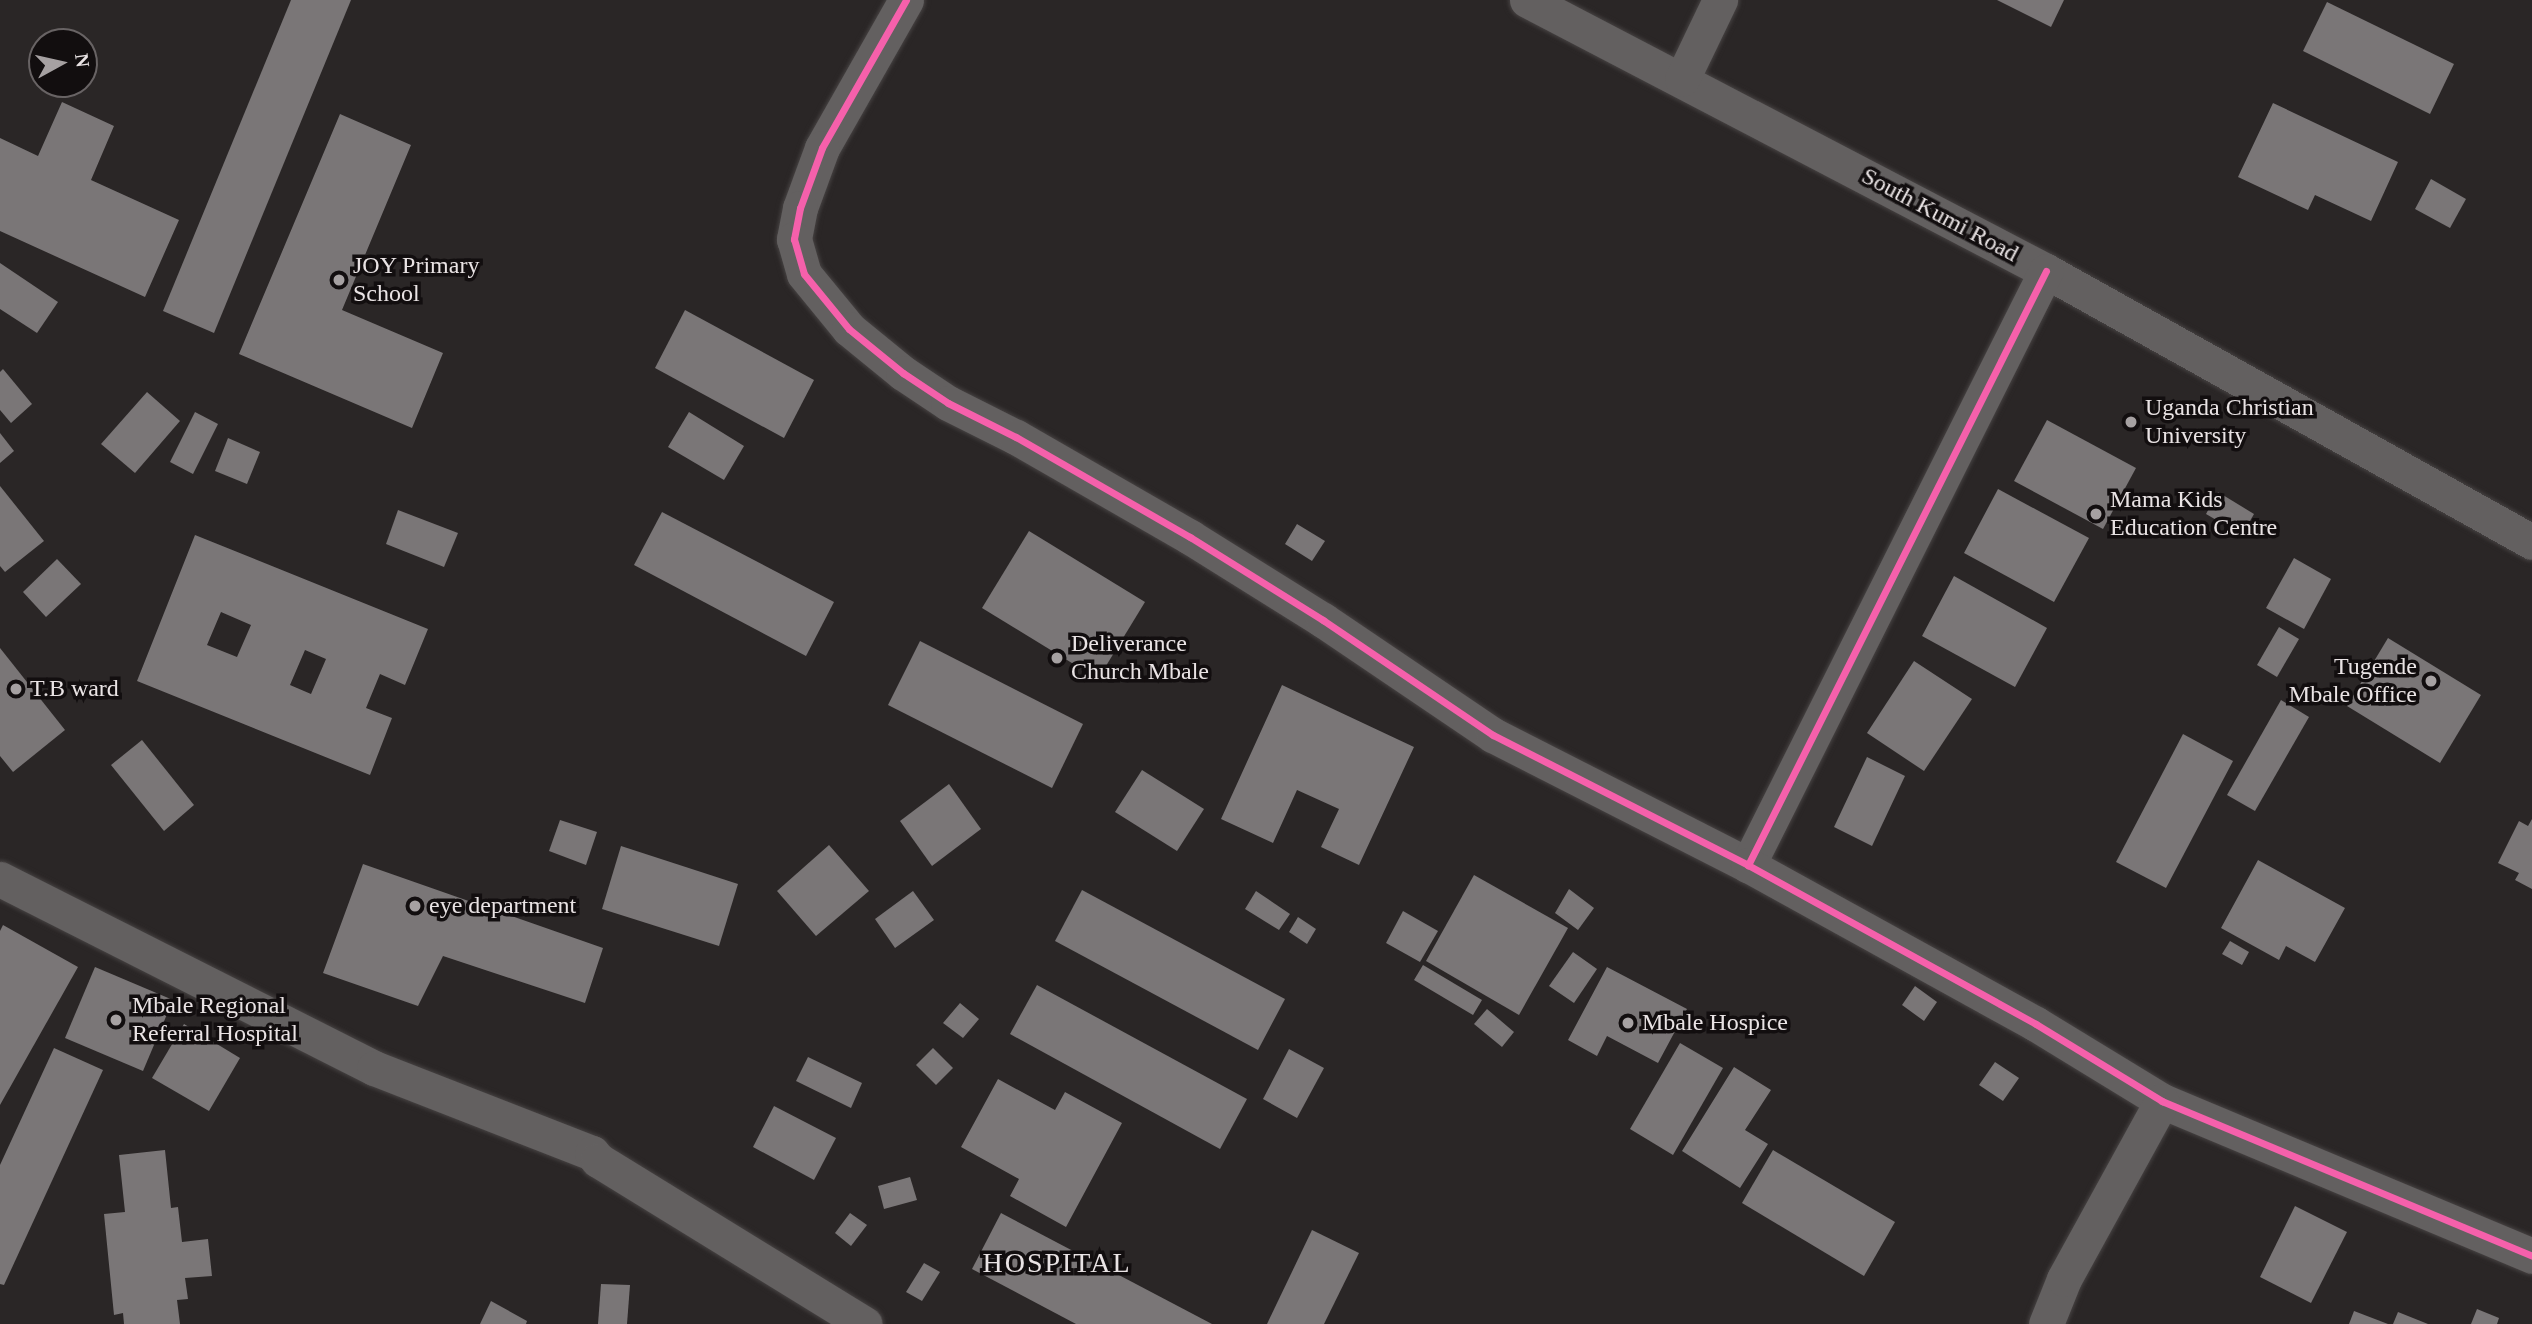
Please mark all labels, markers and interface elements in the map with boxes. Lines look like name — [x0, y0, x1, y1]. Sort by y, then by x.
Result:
north arrow — [28, 28, 98, 98]
text: N — [71, 52, 94, 69]
street label: South Kumi Road — [1857, 162, 2023, 268]
place label: JOY Primary School — [353, 252, 480, 308]
marker: JOY Primary School — [331, 272, 347, 288]
place label: Uganda Christian University — [2145, 394, 2314, 450]
marker: Uganda Christian University — [2123, 414, 2139, 430]
place label: Mama Kids Education Centre — [2110, 486, 2277, 542]
marker: Mama Kids Education Centre — [2088, 506, 2104, 522]
place label: Deliverance Church Mbale — [1071, 630, 1209, 686]
marker: Deliverance Church Mbale — [1049, 650, 1065, 666]
place label: Tugende Mbale Office — [2289, 653, 2417, 709]
marker: Tugende Mbale Office — [2423, 673, 2439, 689]
place label: T.B ward — [30, 675, 119, 703]
marker: T.B ward — [8, 681, 24, 697]
place label: eye department — [429, 892, 576, 920]
marker: eye department — [407, 898, 423, 914]
place label: Mbale Regional Referral Hospital — [132, 992, 298, 1048]
place label: Mbale Hospice — [1642, 1009, 1788, 1037]
marker: Mbale Regional Referral Hospital — [106, 1010, 126, 1030]
marker: Mbale Hospice — [1620, 1015, 1636, 1031]
district label: HOSPITAL — [983, 1246, 1131, 1280]

